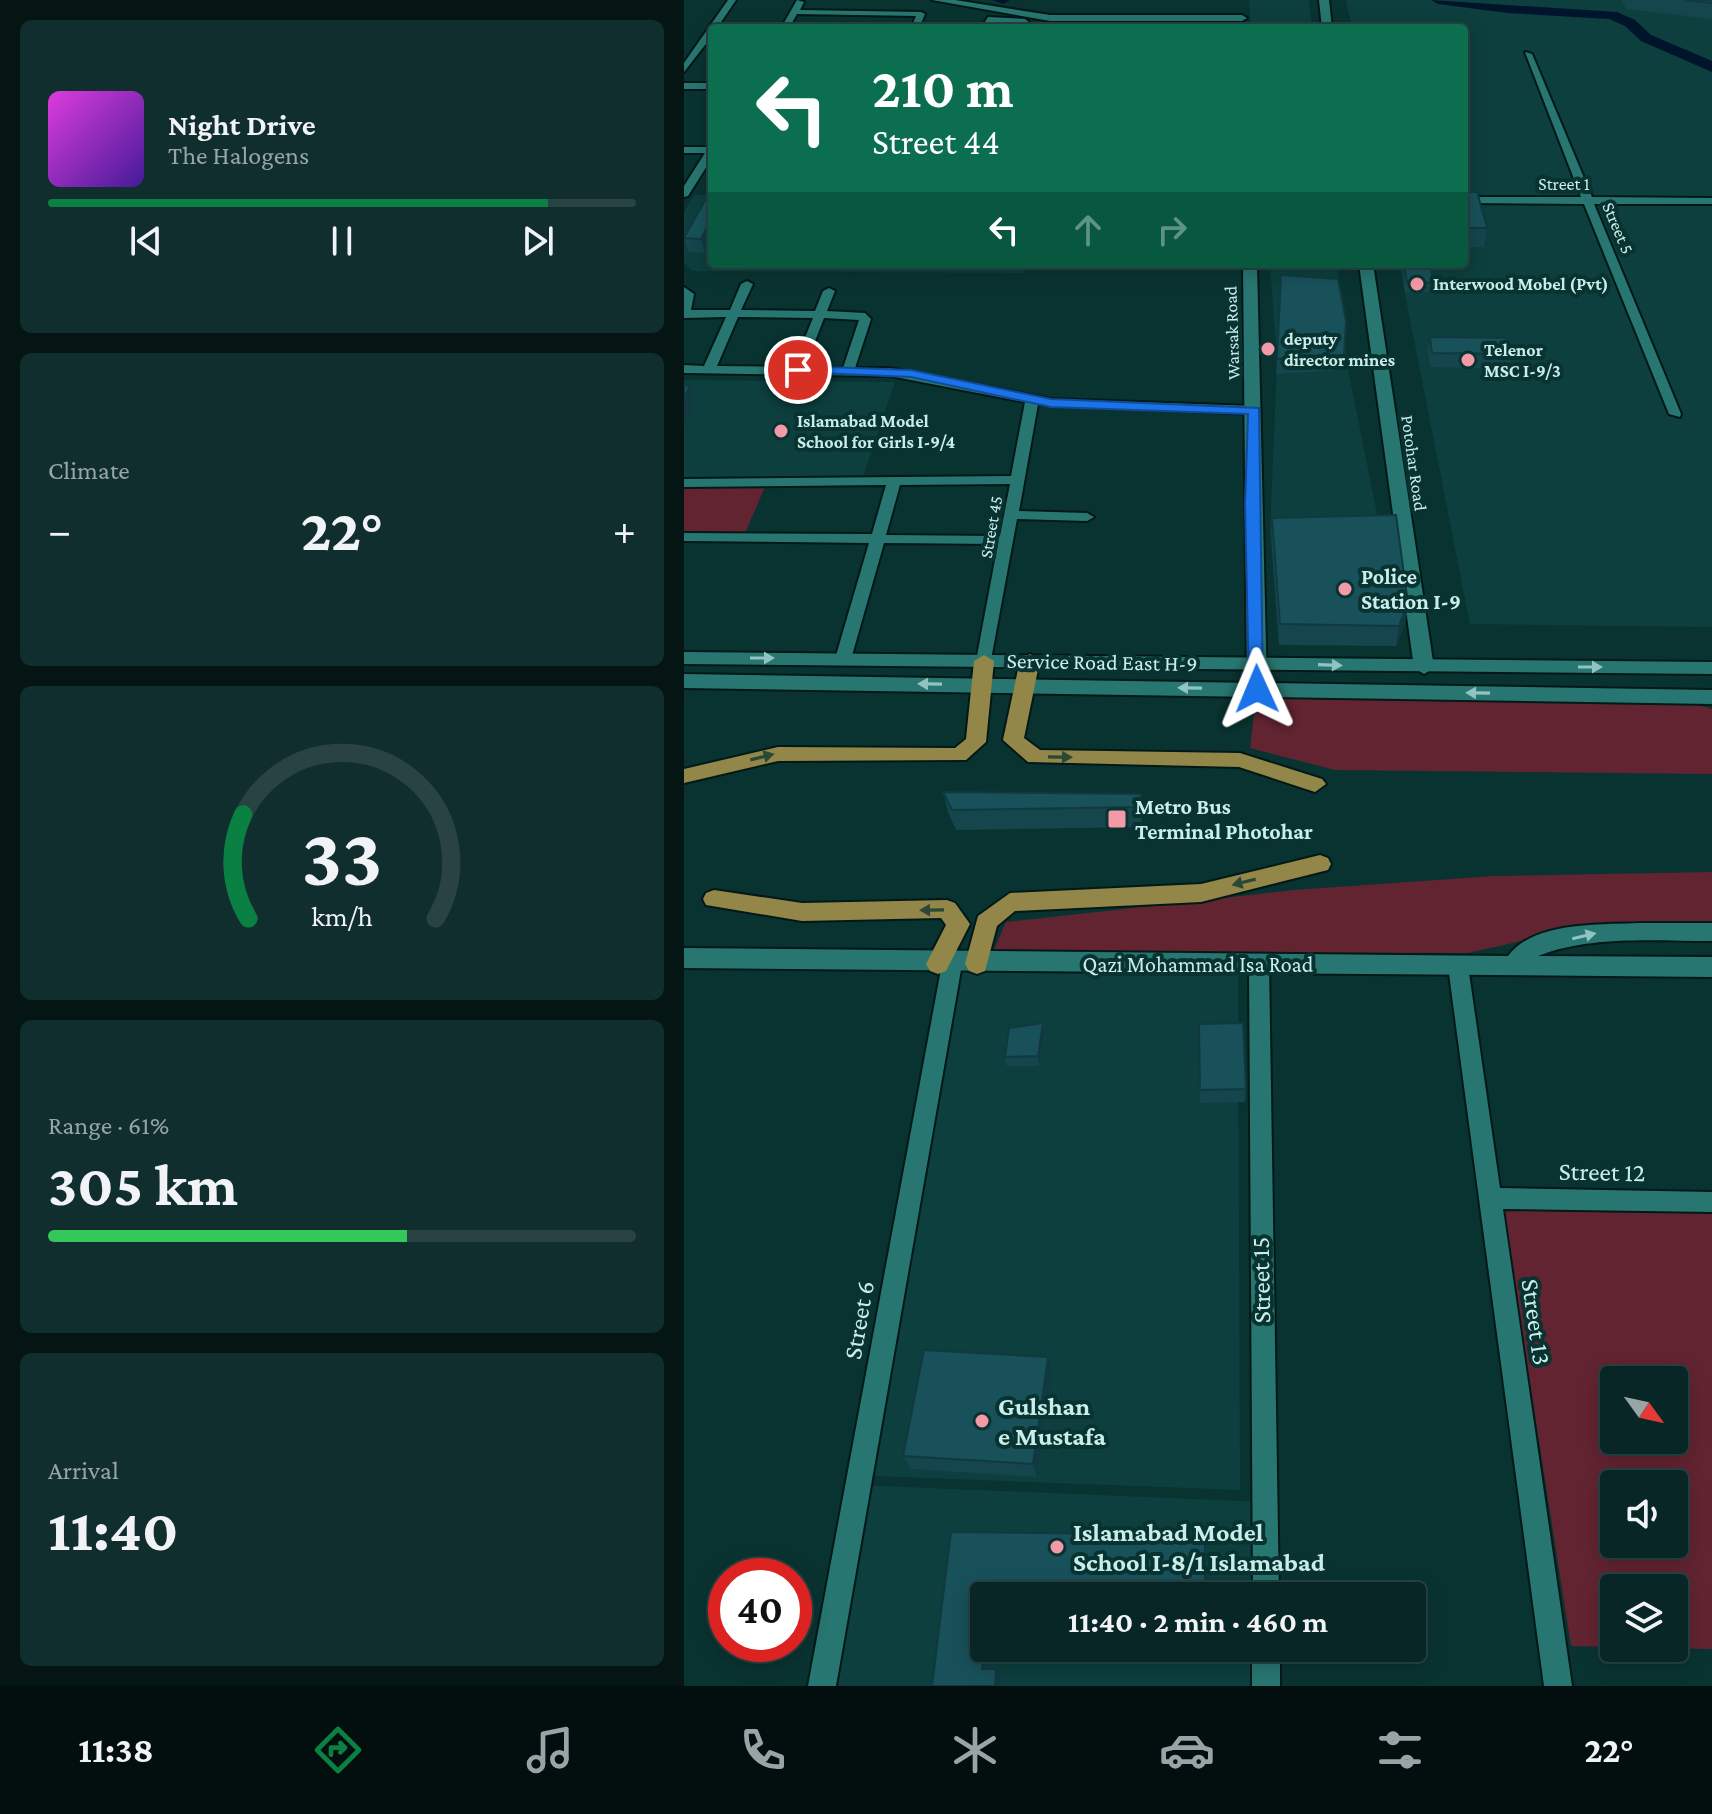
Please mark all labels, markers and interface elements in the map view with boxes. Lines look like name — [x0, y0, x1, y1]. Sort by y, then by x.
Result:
icon: left — [740, 56, 844, 160]
text: 210 m — [872, 57, 1014, 119]
text: Night Drive — [168, 108, 316, 141]
text: Street 44 — [872, 122, 1000, 162]
text: The Halogens — [168, 141, 309, 170]
street label: Street 1 — [1538, 174, 1590, 194]
street label: Street 5 — [1598, 199, 1638, 257]
icon: left — [982, 208, 1026, 252]
icon: ahead — [1066, 208, 1110, 252]
icon: right — [1150, 208, 1194, 252]
icon: previous — [124, 219, 168, 263]
icon: pause — [320, 219, 364, 263]
icon: next — [516, 219, 560, 263]
place label: Interwood Mobel (Pvt) — [1433, 274, 1609, 295]
marker: Interwood Mobel (Pvt) — [1408, 275, 1426, 293]
street label: Warsak Road — [1220, 285, 1244, 380]
place label: deputy director mines — [1284, 329, 1395, 370]
pin — [764, 336, 832, 404]
marker: deputy director mines — [1259, 340, 1277, 358]
place label: Telenor MSC I-9/3 — [1484, 340, 1561, 381]
icon: arrive — [776, 348, 820, 392]
marker: Telenor MSC I-9/3 — [1459, 351, 1477, 369]
place label: Islamabad Model School for Girls I-9/4 — [797, 411, 956, 452]
street label: Potohar Road — [1397, 414, 1431, 513]
marker: Islamabad Model School for Girls I-9/4 — [772, 422, 790, 440]
text: Climate — [48, 456, 130, 485]
street label: Street 45 — [976, 494, 1006, 560]
text: 22° — [301, 496, 383, 563]
text: − — [48, 506, 71, 554]
text: + — [613, 506, 636, 554]
place label: Police Station I-9 — [1361, 564, 1461, 614]
marker: Police Station I-9 — [1336, 580, 1354, 598]
position arrow — [1215, 647, 1299, 731]
street label: Service Road East H-9 — [1006, 648, 1198, 676]
one-way arrow — [750, 652, 775, 664]
one-way arrow — [1318, 659, 1343, 672]
one-way arrow — [1578, 661, 1603, 673]
one-way arrow — [917, 678, 942, 690]
one-way arrow — [1177, 682, 1202, 694]
one-way arrow — [1465, 687, 1490, 699]
one-way arrow — [750, 751, 775, 763]
one-way arrow — [1048, 751, 1073, 764]
place label: Metro Bus Terminal Photohar — [1135, 794, 1313, 844]
marker: Metro Bus Terminal Photohar — [1106, 808, 1128, 830]
text: 33 — [302, 810, 382, 903]
one-way arrow — [1232, 877, 1257, 889]
text: km/h — [311, 900, 373, 932]
one-way arrow — [919, 903, 945, 916]
one-way arrow — [1572, 929, 1597, 942]
street label: Qazi Mohammad Isa Road — [1083, 952, 1314, 977]
text: Range · 61% — [48, 1111, 169, 1140]
text: 305 km — [48, 1151, 238, 1218]
street label: Street 12 — [1558, 1157, 1646, 1187]
street label: Street 15 — [1246, 1236, 1276, 1324]
street label: Street 13 — [1516, 1277, 1556, 1367]
street label: Street 6 — [838, 1279, 880, 1361]
north arrow — [1600, 1366, 1688, 1454]
map controls — [1600, 1366, 1688, 1662]
place label: Gulshan e Mustafa — [998, 1392, 1106, 1451]
marker: Gulshan e Mustafa — [973, 1412, 991, 1430]
text: Arrival — [48, 1456, 119, 1485]
button: sound — [1600, 1470, 1688, 1558]
text: 11:40 — [48, 1496, 178, 1563]
place label: Islamabad Model School I-8/1 Islamabad — [1073, 1518, 1325, 1577]
marker: Islamabad Model School I-8/1 Islamabad — [1048, 1538, 1066, 1556]
speed limit sign: 40 — [708, 1558, 812, 1662]
button: layers — [1600, 1574, 1688, 1662]
text: 11:40 · 2 min · 460 m — [1068, 1605, 1328, 1638]
icon: directions — [310, 1722, 366, 1778]
icon: music — [522, 1722, 578, 1778]
icon: phone — [735, 1722, 791, 1778]
icon: climate — [947, 1722, 1003, 1778]
icon: car — [1159, 1722, 1215, 1778]
icon: filters — [1372, 1722, 1428, 1778]
text: 11:38 — [78, 1730, 154, 1770]
text: 22° — [1584, 1730, 1634, 1770]

